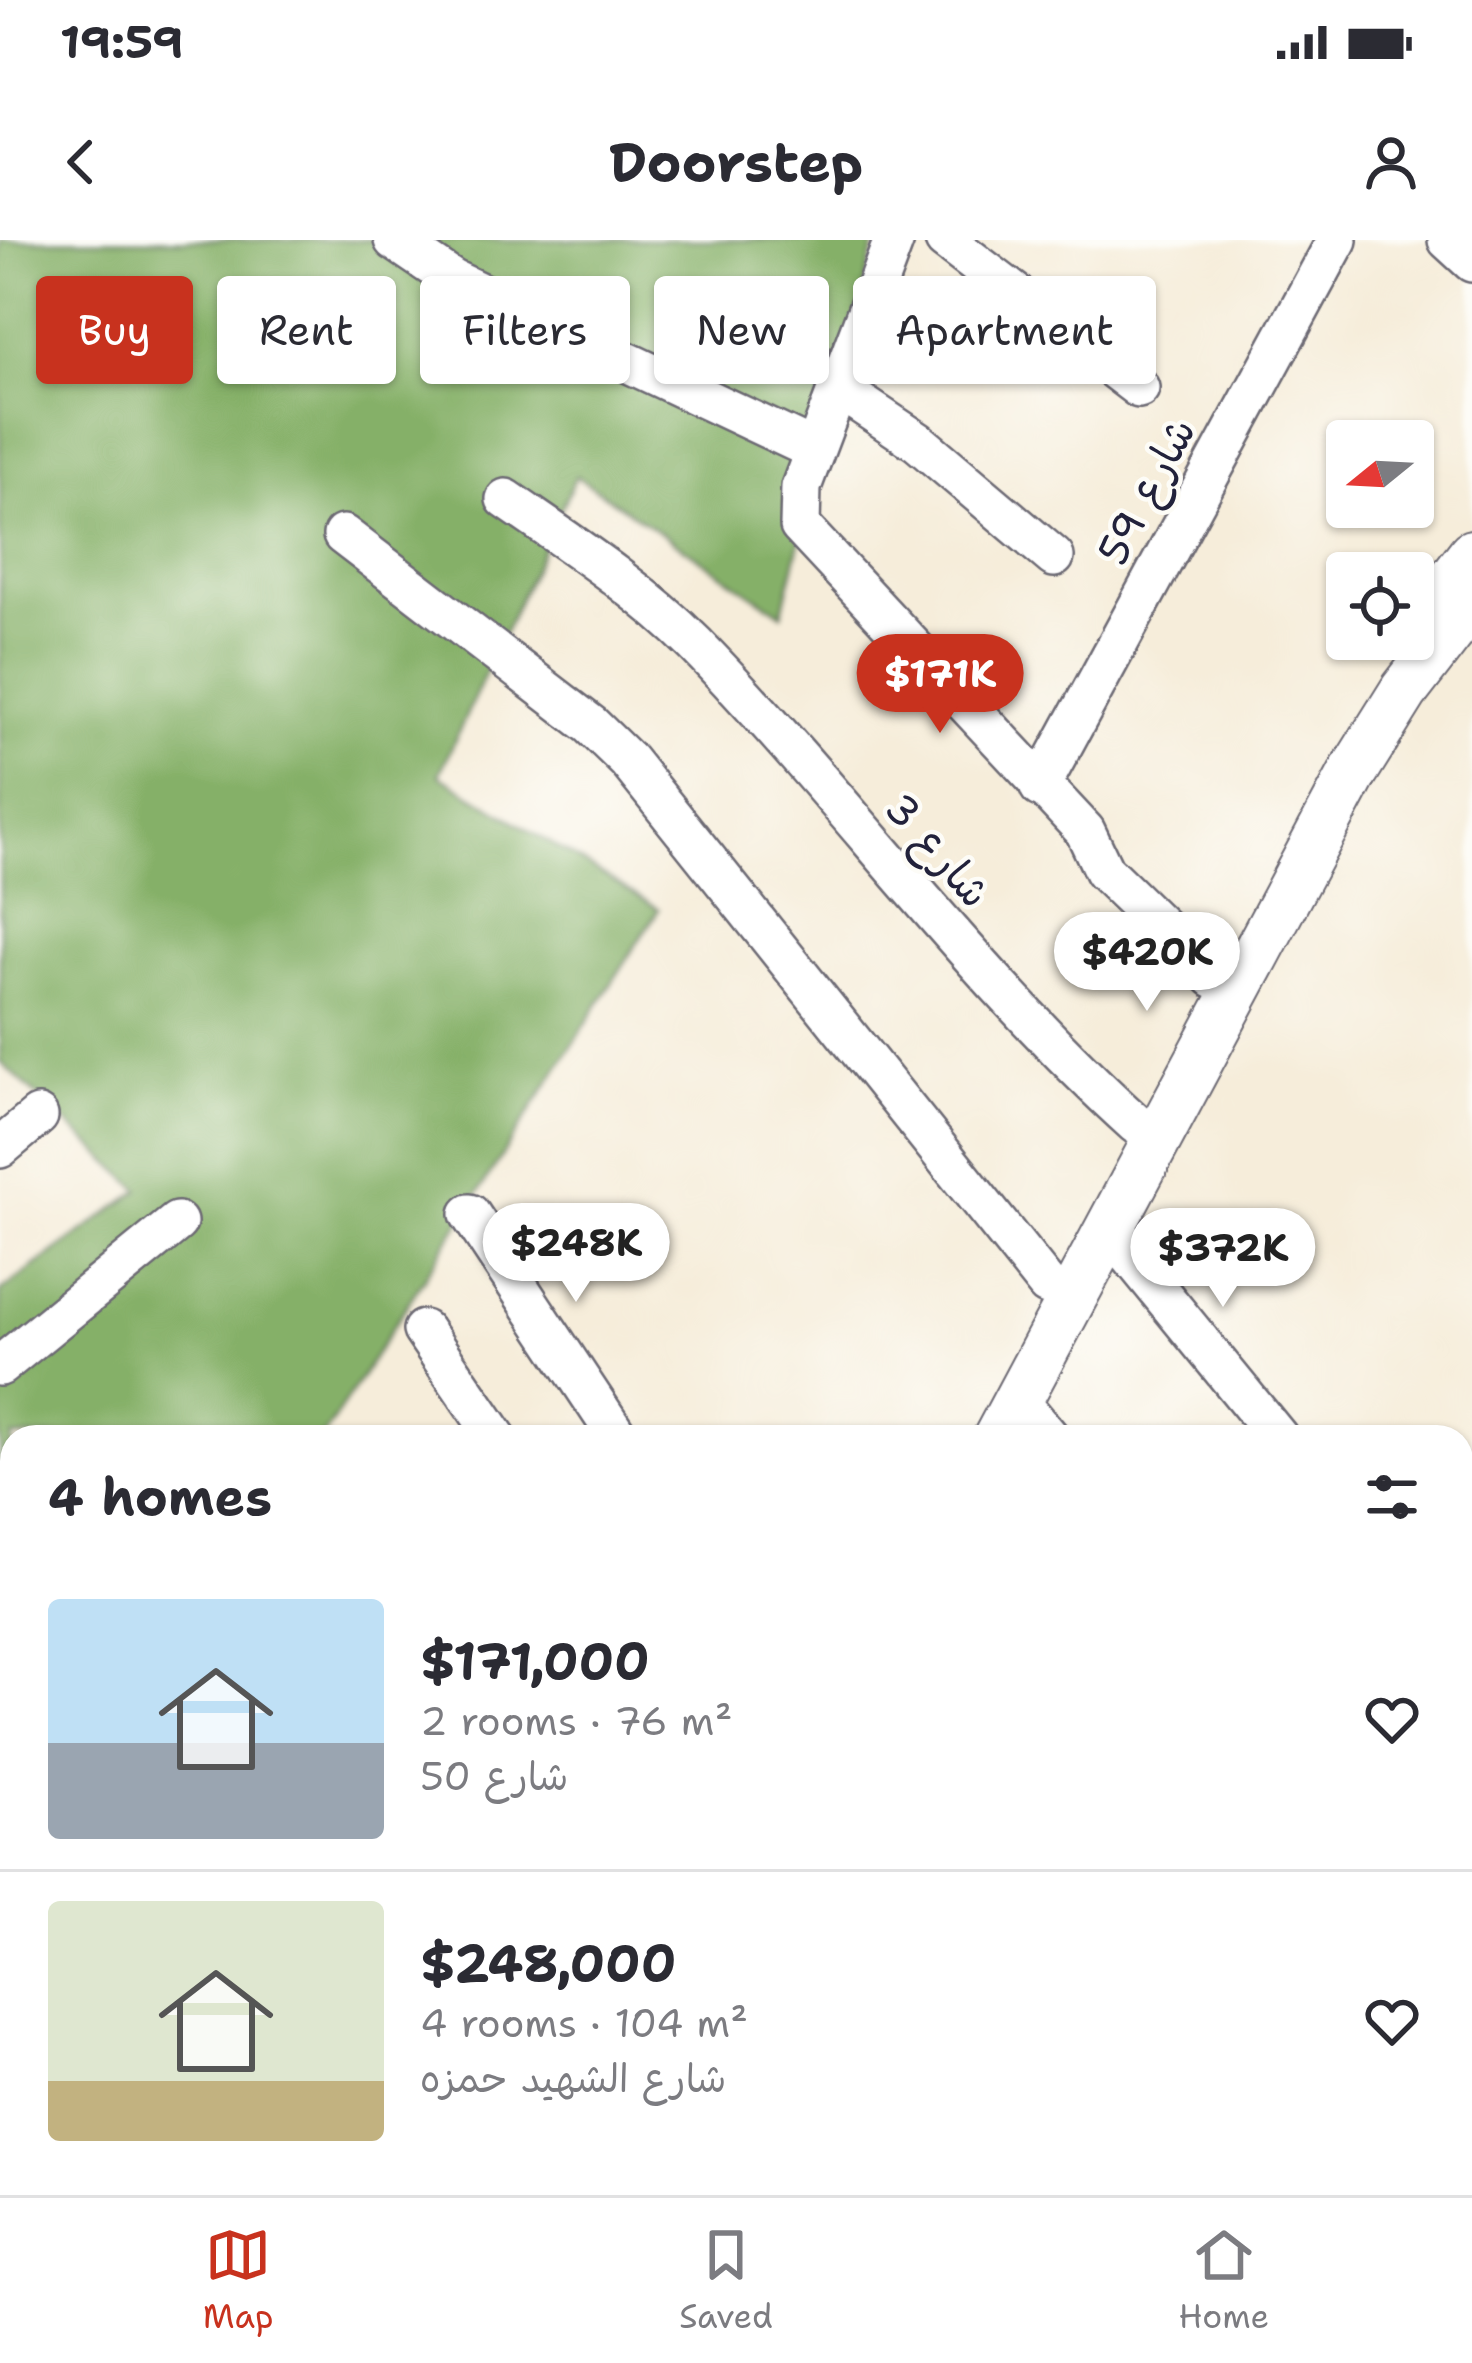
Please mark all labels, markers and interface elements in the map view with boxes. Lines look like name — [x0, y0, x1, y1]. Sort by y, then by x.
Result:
text: 19:59 — [60, 12, 184, 72]
text: Doorstep — [609, 126, 863, 198]
icon: back — [48, 129, 114, 195]
icon: person — [1358, 129, 1424, 195]
chip: Buy — [36, 276, 193, 384]
chip: Rent — [217, 276, 396, 384]
chip: Filters — [420, 276, 630, 384]
chip: New — [654, 276, 829, 384]
chip: Apartment — [853, 276, 1156, 384]
street label: شارع 59 — [1084, 408, 1210, 575]
north arrow — [1326, 420, 1434, 528]
map controls — [1326, 420, 1434, 660]
button: locate — [1326, 552, 1434, 660]
pin: $171K — [856, 634, 1024, 736]
text: $171K — [884, 647, 996, 699]
street label: شارع 3 — [871, 781, 1003, 920]
pin: $420K — [1063, 912, 1231, 1014]
text: $420K — [1081, 925, 1213, 977]
pin: $248K — [492, 1203, 660, 1305]
pin: $372K — [1139, 1208, 1307, 1310]
text: $248K — [510, 1216, 642, 1268]
text: $372K — [1157, 1221, 1289, 1273]
text: 4 homes — [48, 1463, 272, 1531]
icon: filters — [1359, 1464, 1425, 1530]
text: $171,000 — [420, 1627, 650, 1695]
icon: home — [144, 1647, 288, 1791]
icon: heart — [1359, 1686, 1425, 1752]
text: 2 rooms · 76 m² — [420, 1695, 732, 1747]
text: شارع 50 — [420, 1750, 569, 1802]
text: $248,000 — [420, 1929, 676, 1997]
icon: home — [144, 1949, 288, 2093]
icon: heart — [1359, 1988, 1425, 2054]
text: 4 rooms · 104 m² — [420, 1997, 748, 2049]
text: شارع الشهيد حمزه — [420, 2052, 726, 2104]
tab: Map — [203, 2222, 274, 2339]
tab: Saved — [679, 2222, 773, 2339]
tab: Home — [1178, 2222, 1269, 2339]

